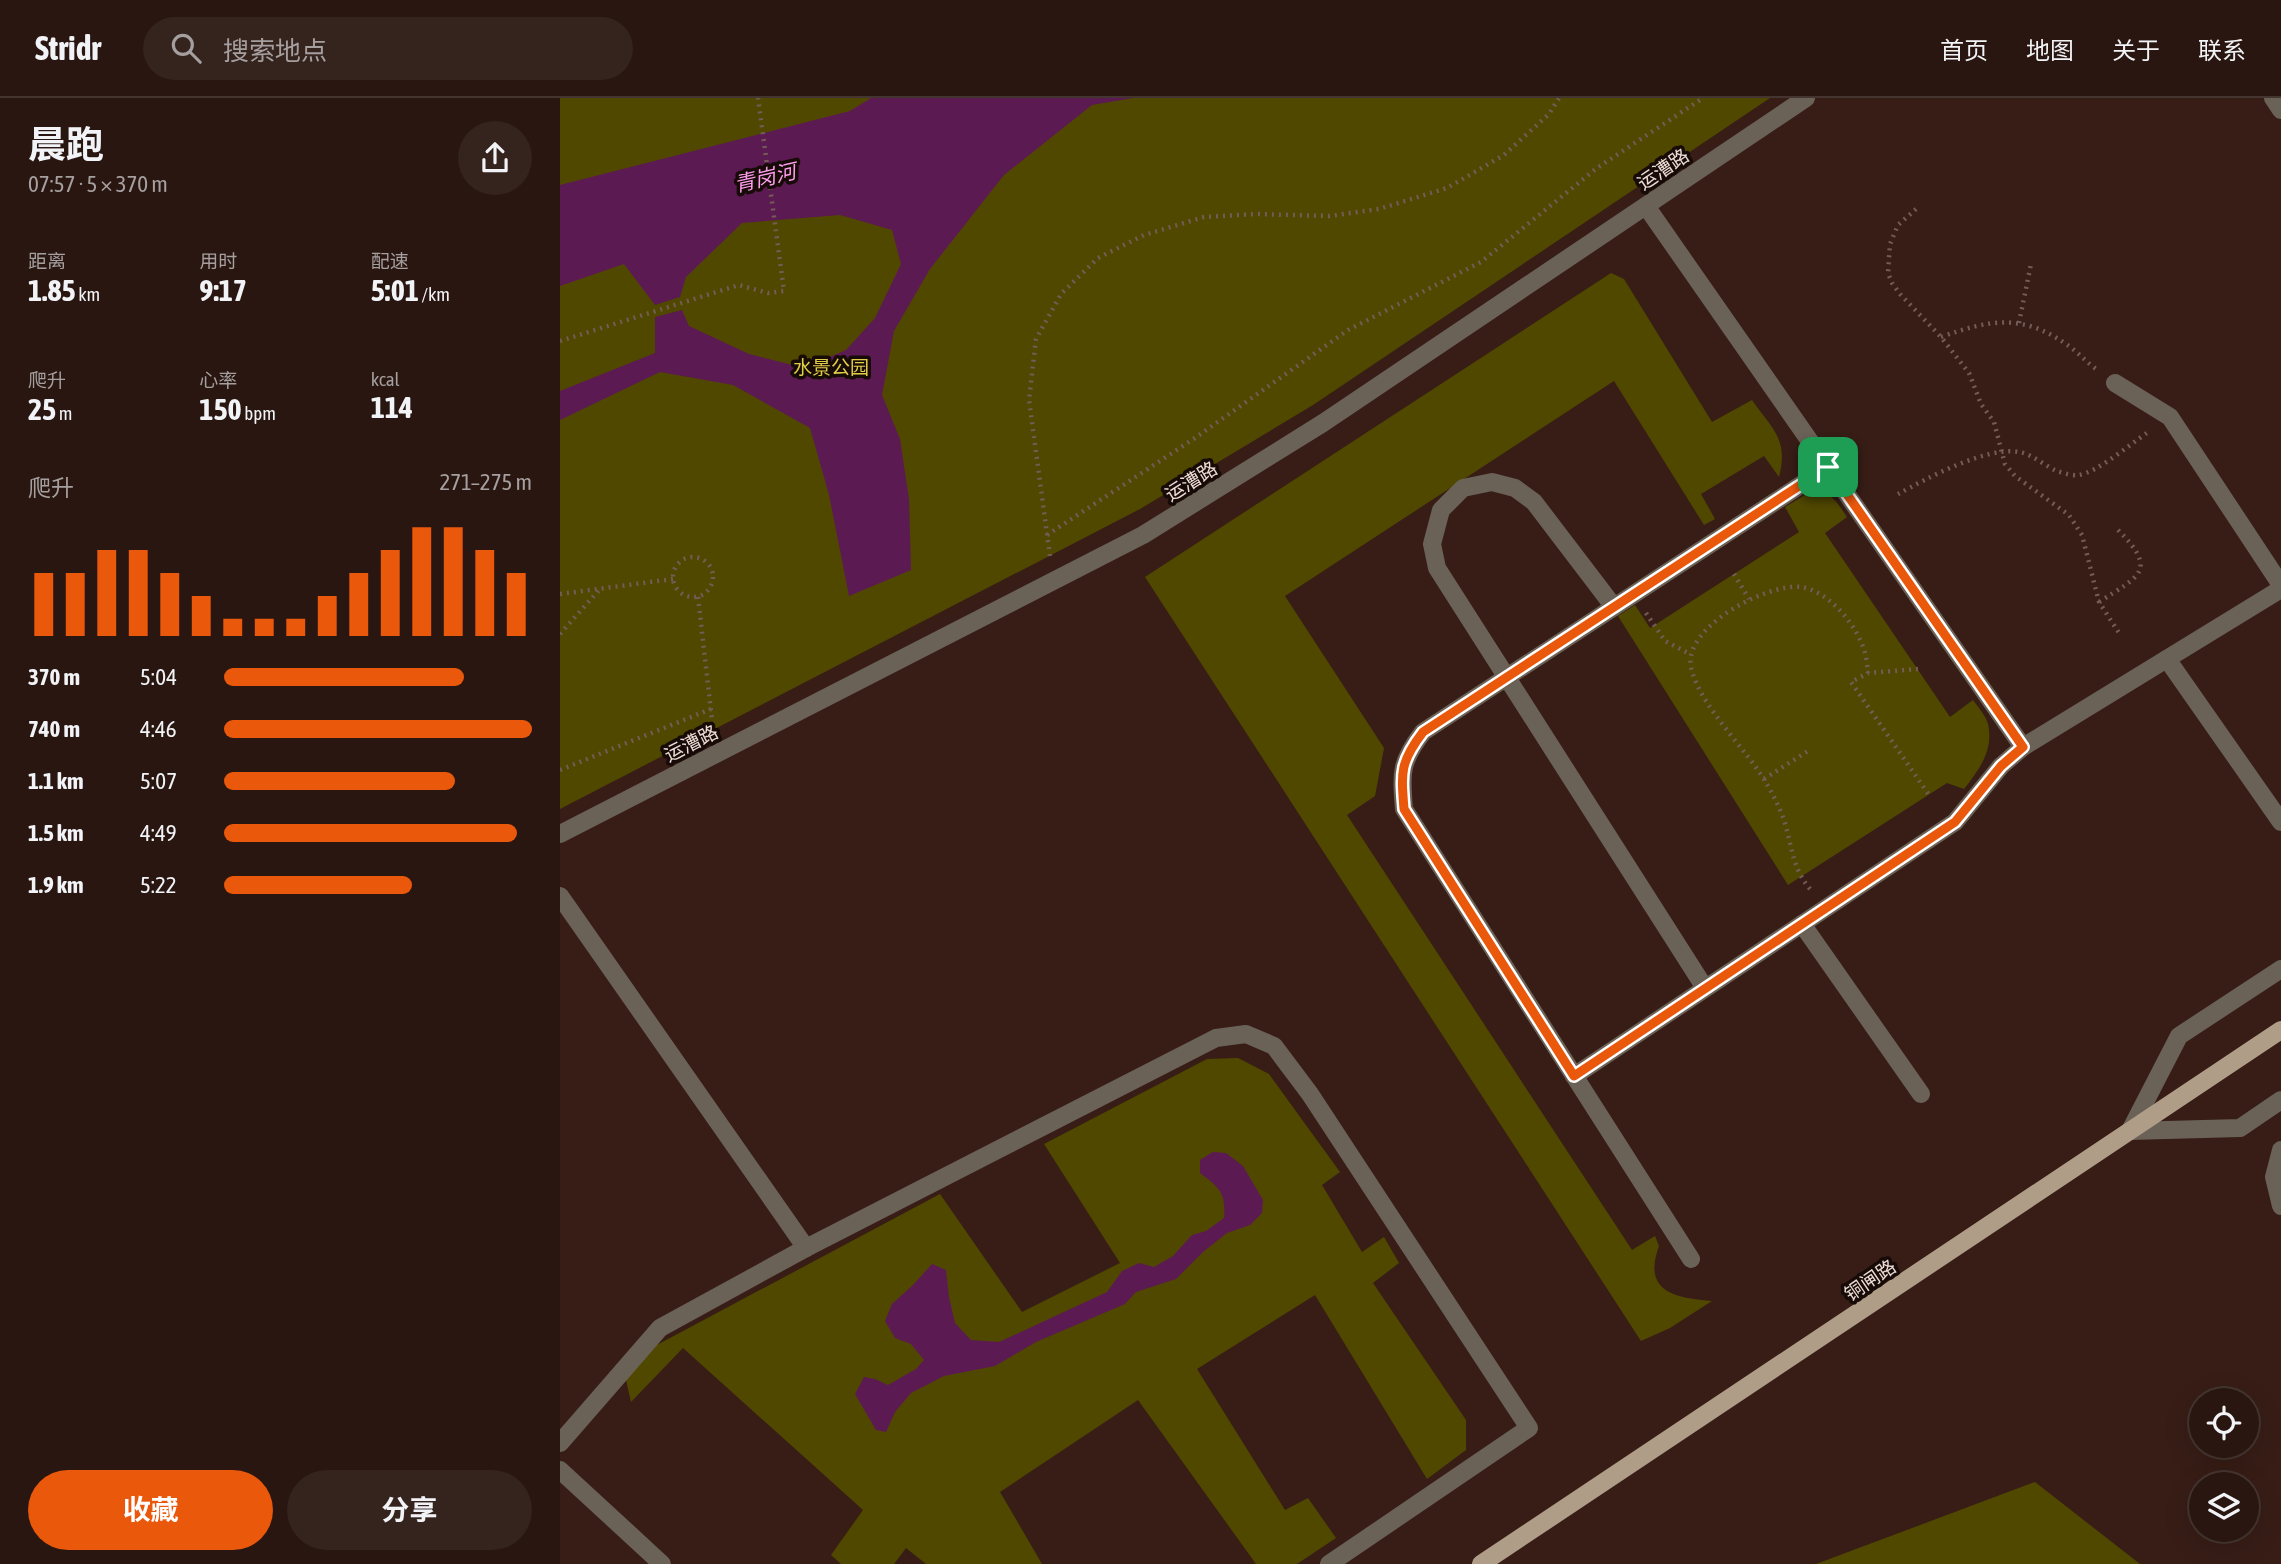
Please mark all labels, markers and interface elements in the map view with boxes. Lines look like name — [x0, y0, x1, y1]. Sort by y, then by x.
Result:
search box — [143, 17, 633, 80]
text: Stridr — [35, 29, 101, 67]
icon: search — [167, 29, 205, 67]
text: 搜索地点 — [223, 36, 327, 66]
text: 首页 — [1940, 37, 1988, 64]
text: 地图 — [2026, 37, 2074, 64]
text: 关于 — [2112, 37, 2160, 64]
text: 联系 — [2198, 37, 2246, 64]
button: share — [458, 121, 532, 195]
text: 晨跑 — [28, 123, 104, 166]
street label: 运漕路 — [1633, 144, 1693, 194]
water label: 青岗河 — [731, 157, 802, 196]
text: 07:57 · 5 × 370 m — [28, 171, 168, 197]
text: 距离 — [28, 250, 66, 272]
text: 用时 — [199, 250, 237, 272]
text: 配速 — [371, 250, 409, 272]
text: 1.85 — [28, 273, 76, 307]
text: 9:17 — [199, 273, 247, 307]
text: 5:01 — [371, 273, 419, 307]
text: km — [76, 283, 100, 305]
text: /km — [419, 283, 450, 305]
park label: 水景公园 — [793, 356, 869, 378]
text: kcal — [371, 368, 400, 390]
text: 爬升 — [28, 369, 66, 391]
text: 心率 — [199, 369, 237, 391]
text: 114 — [371, 390, 413, 424]
text: 25 — [28, 392, 56, 426]
text: 150 — [199, 392, 242, 426]
text: m — [56, 402, 73, 424]
text: bpm — [242, 402, 276, 424]
pin — [1798, 437, 1858, 497]
icon: arrive — [1809, 448, 1847, 486]
street label: 运漕路 — [1161, 457, 1221, 505]
text: 271–275 m — [439, 469, 532, 495]
text: 爬升 — [28, 475, 74, 501]
text: 370 m — [28, 664, 80, 690]
text: 5:04 — [140, 664, 177, 690]
text: 740 m — [28, 716, 80, 742]
text: 4:46 — [140, 716, 177, 742]
street label: 运漕路 — [661, 720, 721, 766]
text: 1.1 km — [28, 768, 84, 794]
text: 5:07 — [140, 768, 177, 794]
text: 1.5 km — [28, 820, 84, 846]
text: 4:49 — [140, 820, 177, 846]
text: 1.9 km — [28, 872, 84, 898]
text: 5:22 — [140, 872, 177, 898]
street label: 铜闸路 — [1840, 1255, 1900, 1305]
map controls — [2189, 1388, 2259, 1542]
button: locate — [2189, 1388, 2259, 1458]
button: 收藏 — [28, 1470, 273, 1550]
button: 分享 — [287, 1470, 532, 1550]
button: layers — [2189, 1472, 2259, 1542]

